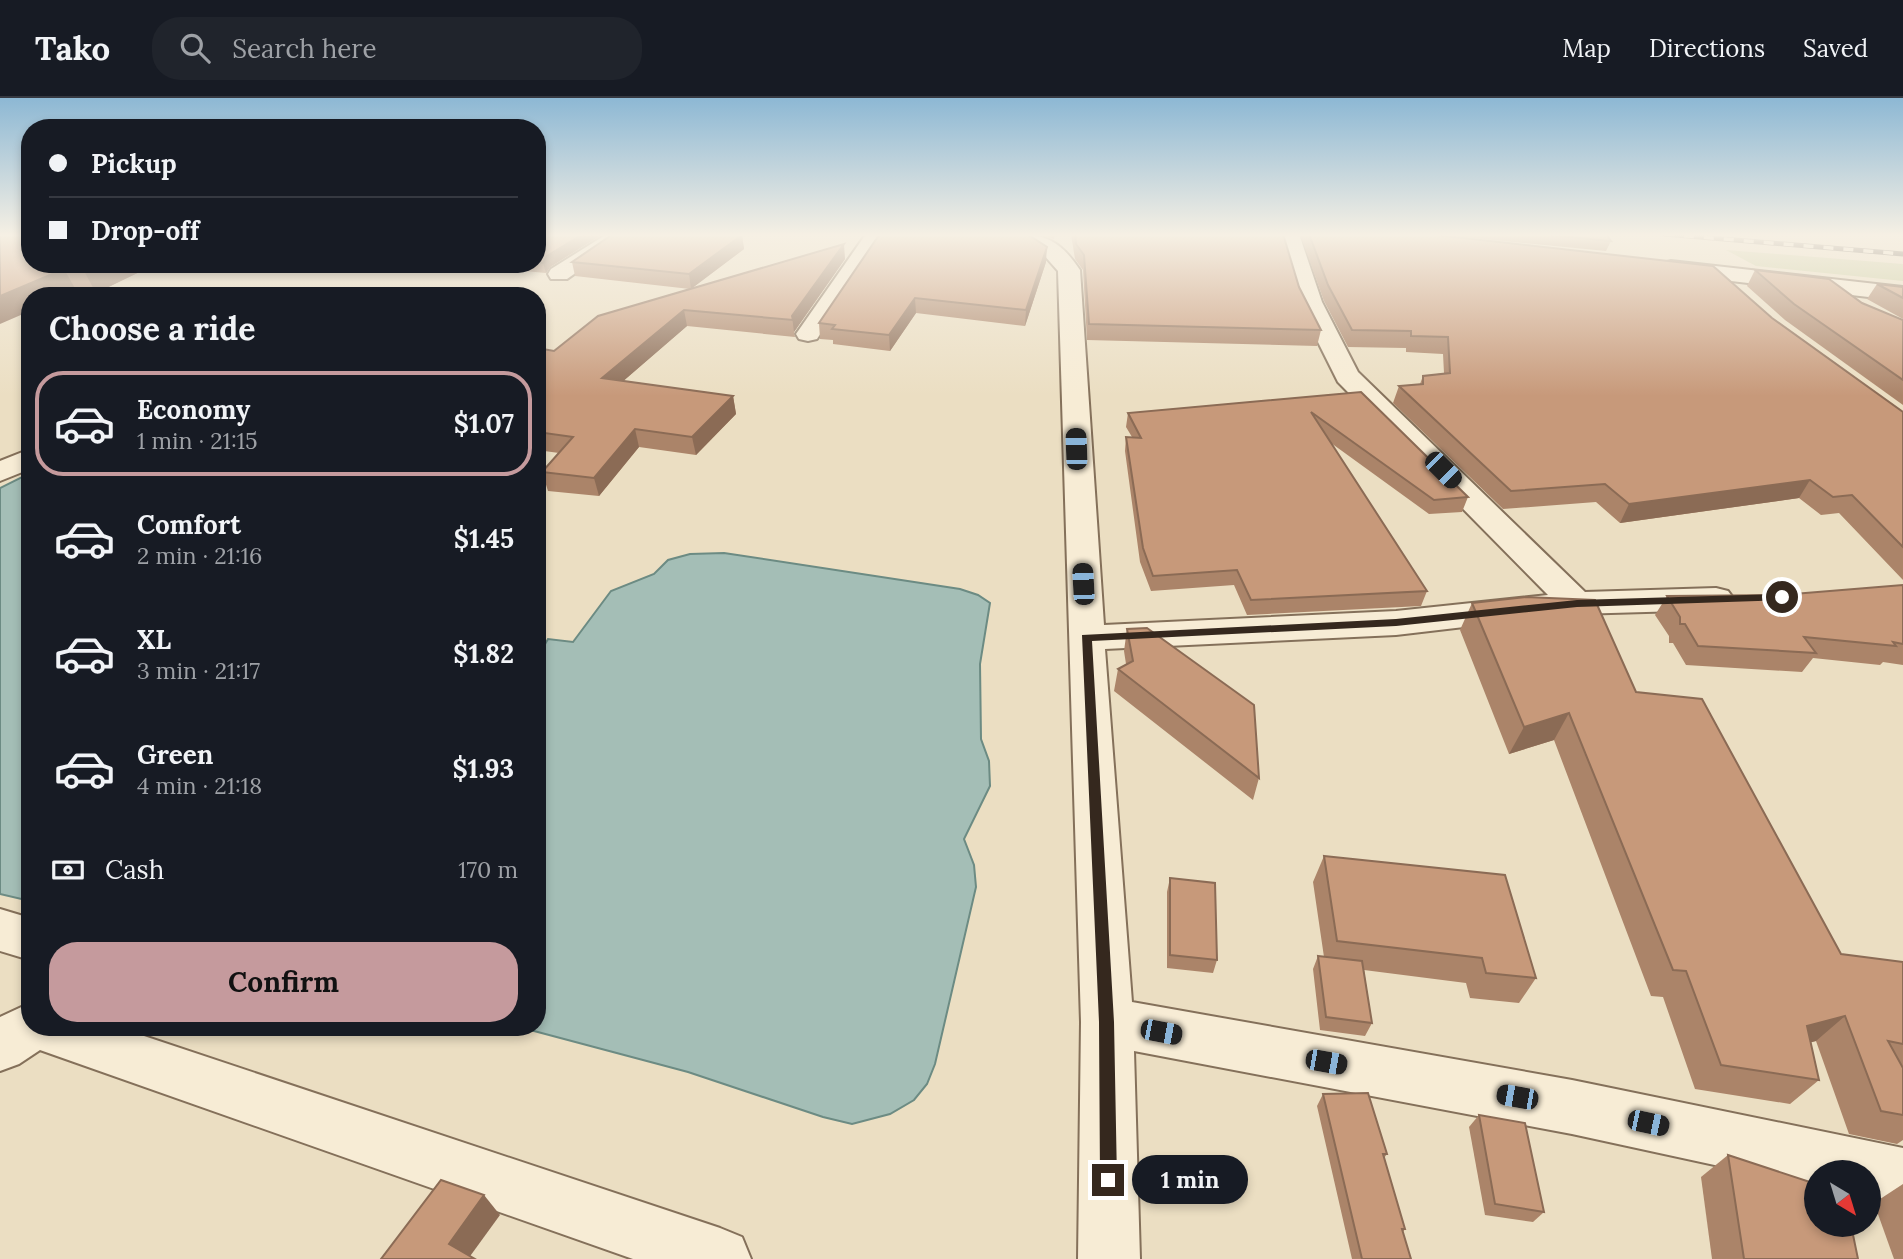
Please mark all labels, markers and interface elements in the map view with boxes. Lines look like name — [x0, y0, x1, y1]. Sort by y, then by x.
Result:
search box — [152, 17, 642, 80]
text: Tako — [35, 27, 110, 69]
icon: search — [176, 29, 214, 67]
text: Search here — [232, 32, 377, 65]
text: Map — [1562, 33, 1611, 64]
text: Directions — [1649, 33, 1765, 64]
text: Saved — [1803, 33, 1868, 64]
text: Pickup — [91, 147, 177, 180]
text: Drop-off — [91, 214, 199, 247]
text: Choose a ride — [49, 308, 256, 349]
icon: car — [53, 392, 116, 455]
text: Economy — [137, 393, 250, 426]
text: $1.07 — [454, 407, 514, 440]
text: 1 min · 21:15 — [137, 426, 258, 455]
car — [1065, 428, 1088, 470]
car — [1421, 448, 1466, 492]
icon: car — [53, 507, 116, 570]
text: Comfort — [137, 508, 241, 541]
text: $1.45 — [454, 522, 514, 555]
text: 2 min · 21:16 — [137, 541, 262, 570]
car — [1072, 562, 1095, 606]
route start — [1766, 581, 1798, 613]
icon: car — [53, 622, 116, 685]
text: XL — [137, 623, 171, 656]
text: $1.82 — [453, 637, 514, 670]
text: 3 min · 21:17 — [137, 656, 260, 685]
icon: car — [53, 737, 116, 800]
text: Green — [137, 738, 213, 771]
text: $1.93 — [453, 752, 514, 785]
text: 4 min · 21:18 — [137, 771, 262, 800]
icon: cash — [49, 851, 87, 889]
text: Cash — [105, 853, 164, 886]
text: 170 m — [458, 855, 518, 884]
button: Confirm — [49, 942, 518, 1022]
car — [1139, 1018, 1184, 1046]
car — [1304, 1048, 1349, 1076]
car — [1495, 1083, 1540, 1111]
car — [1626, 1108, 1671, 1138]
callout: 1 min — [1132, 1156, 1248, 1204]
north arrow — [1804, 1160, 1881, 1237]
map controls — [1804, 1160, 1881, 1237]
route end — [1092, 1164, 1124, 1196]
text: 1 min — [1161, 1165, 1219, 1194]

